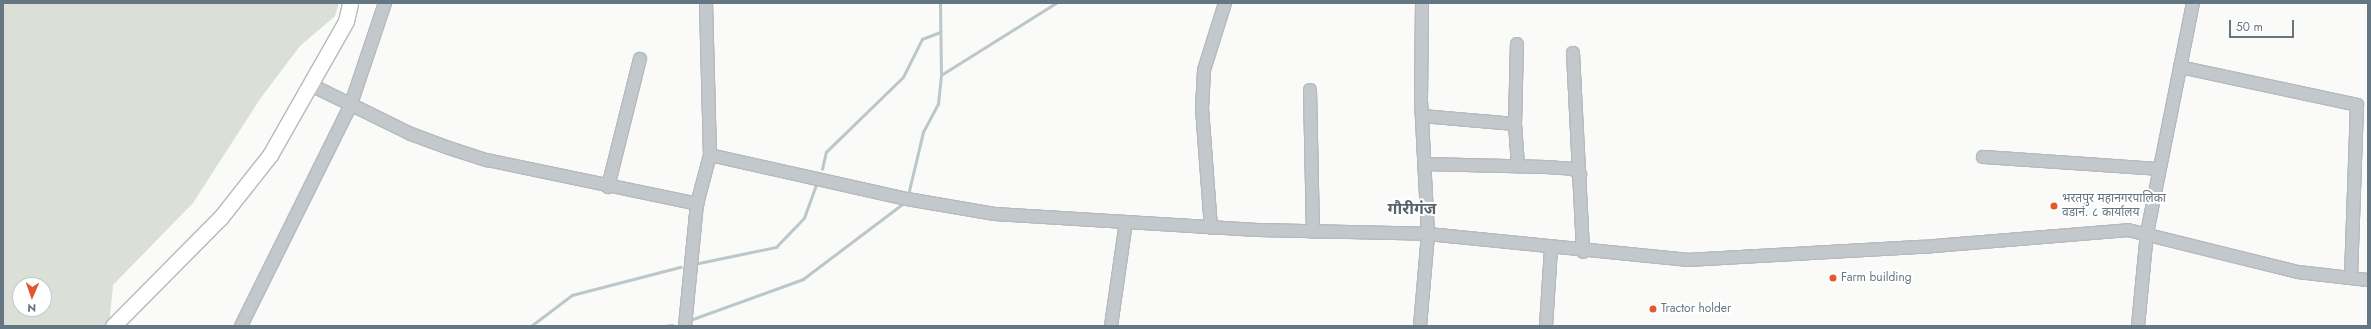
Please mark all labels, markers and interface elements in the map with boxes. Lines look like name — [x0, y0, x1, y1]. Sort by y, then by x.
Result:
scale bar — [2231, 12, 2296, 38]
text: 50 m — [2236, 18, 2263, 36]
place label: भरतपुर महानगरपालिका वडानं. ८ कार्यालय — [2062, 192, 2166, 220]
district label: गौरीगंज — [1388, 199, 1436, 219]
marker: भरतपुर महानगरपालिका वडानं. ८ कार्यालय — [2049, 201, 2059, 211]
place label: Farm building — [1841, 271, 1912, 285]
marker: Farm building — [1828, 273, 1838, 283]
north arrow — [12, 277, 52, 317]
text: N — [27, 300, 36, 316]
place label: Tractor holder — [1661, 302, 1731, 316]
marker: Tractor holder — [1648, 304, 1658, 314]

